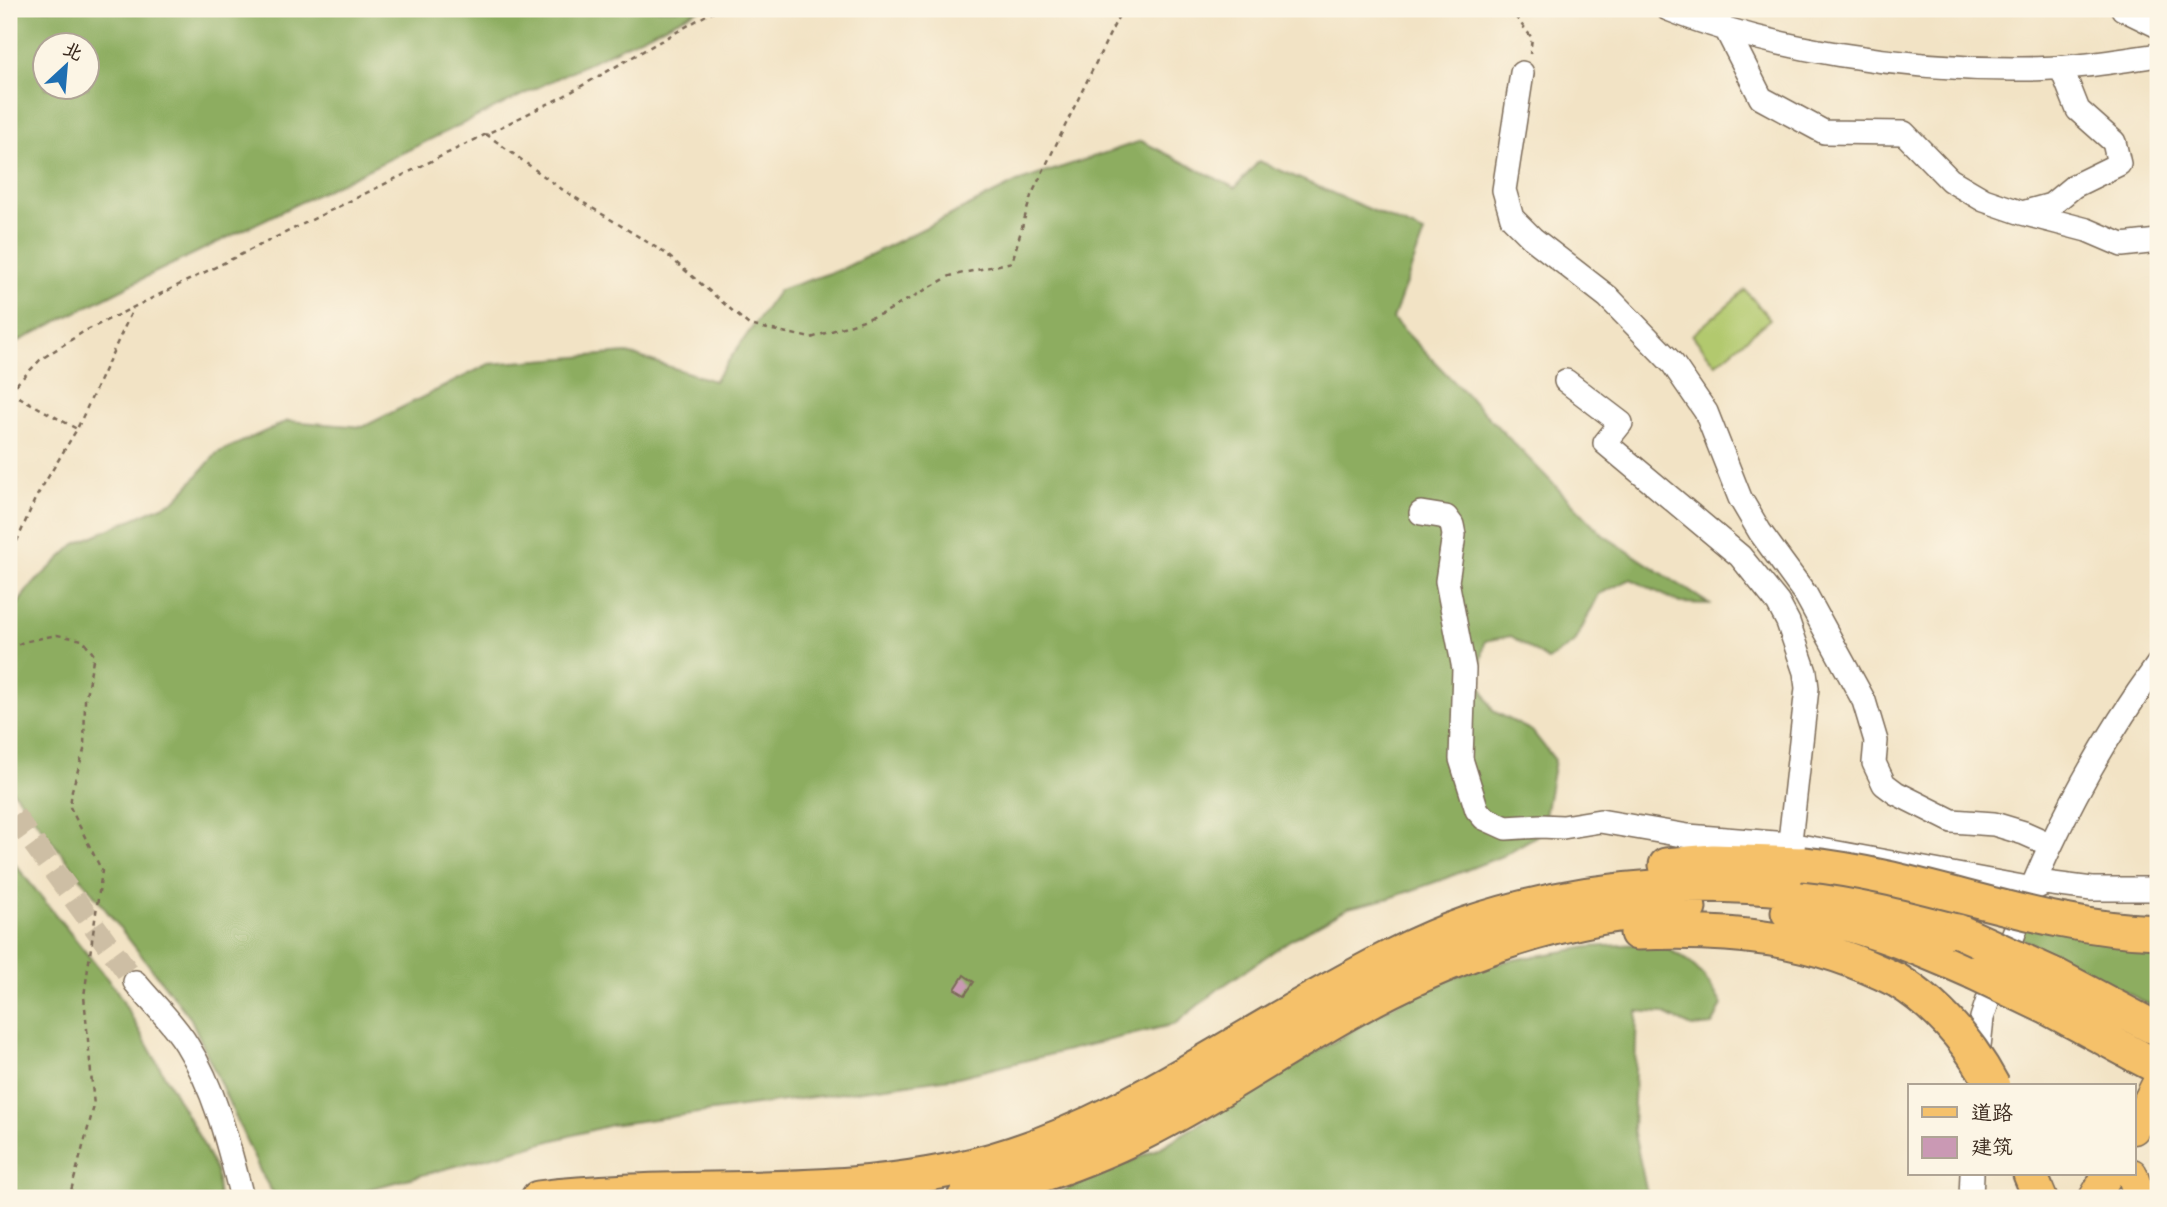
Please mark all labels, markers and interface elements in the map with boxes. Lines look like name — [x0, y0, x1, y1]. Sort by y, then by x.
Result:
north arrow — [32, 32, 102, 102]
text: 北 — [60, 35, 88, 66]
legend — [1908, 1084, 2136, 1176]
text: 道路 — [1971, 1098, 2013, 1125]
text: 建筑 — [1971, 1132, 2013, 1159]

